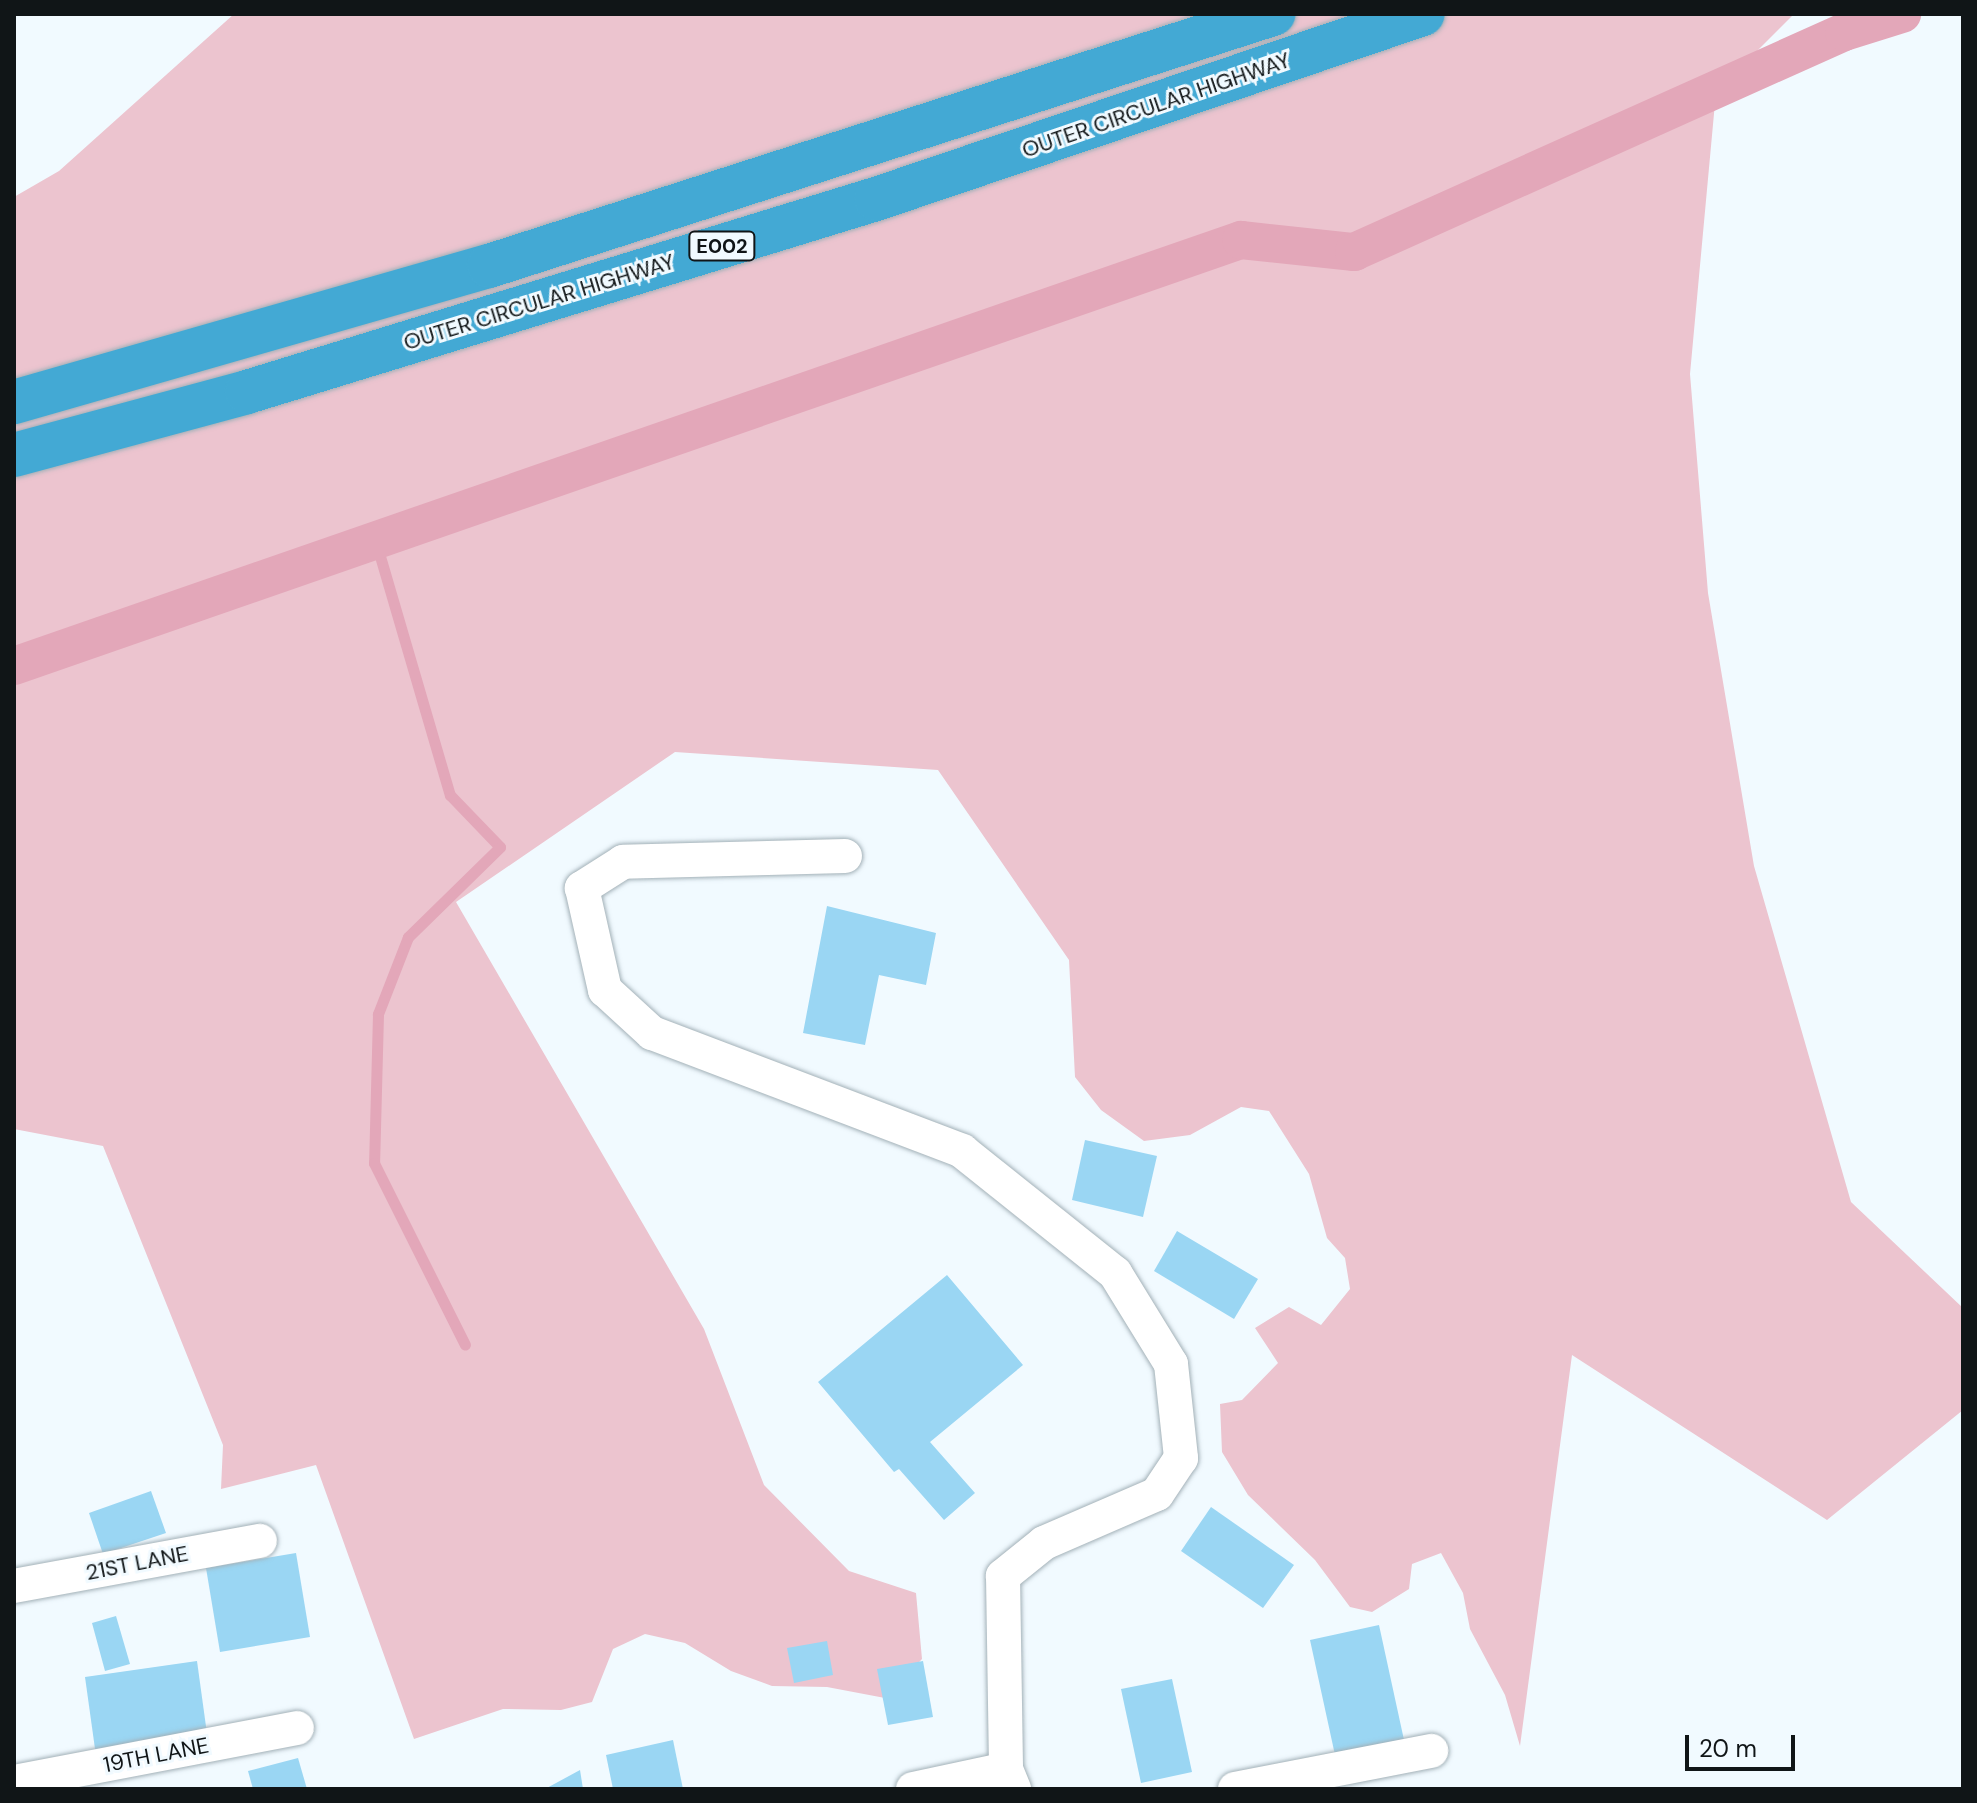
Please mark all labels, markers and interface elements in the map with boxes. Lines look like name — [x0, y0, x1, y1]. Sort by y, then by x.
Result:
street label: OUTER CIRCULAR HIGHWAY — [1019, 47, 1293, 163]
road number: E002 — [688, 230, 756, 262]
street label: OUTER CIRCULAR HIGHWAY — [400, 248, 678, 356]
street label: 21ST LANE — [83, 1540, 191, 1586]
scale bar — [1689, 1719, 1799, 1769]
street label: 19TH LANE — [101, 1732, 211, 1778]
text: 20 m — [1699, 1733, 1757, 1764]

